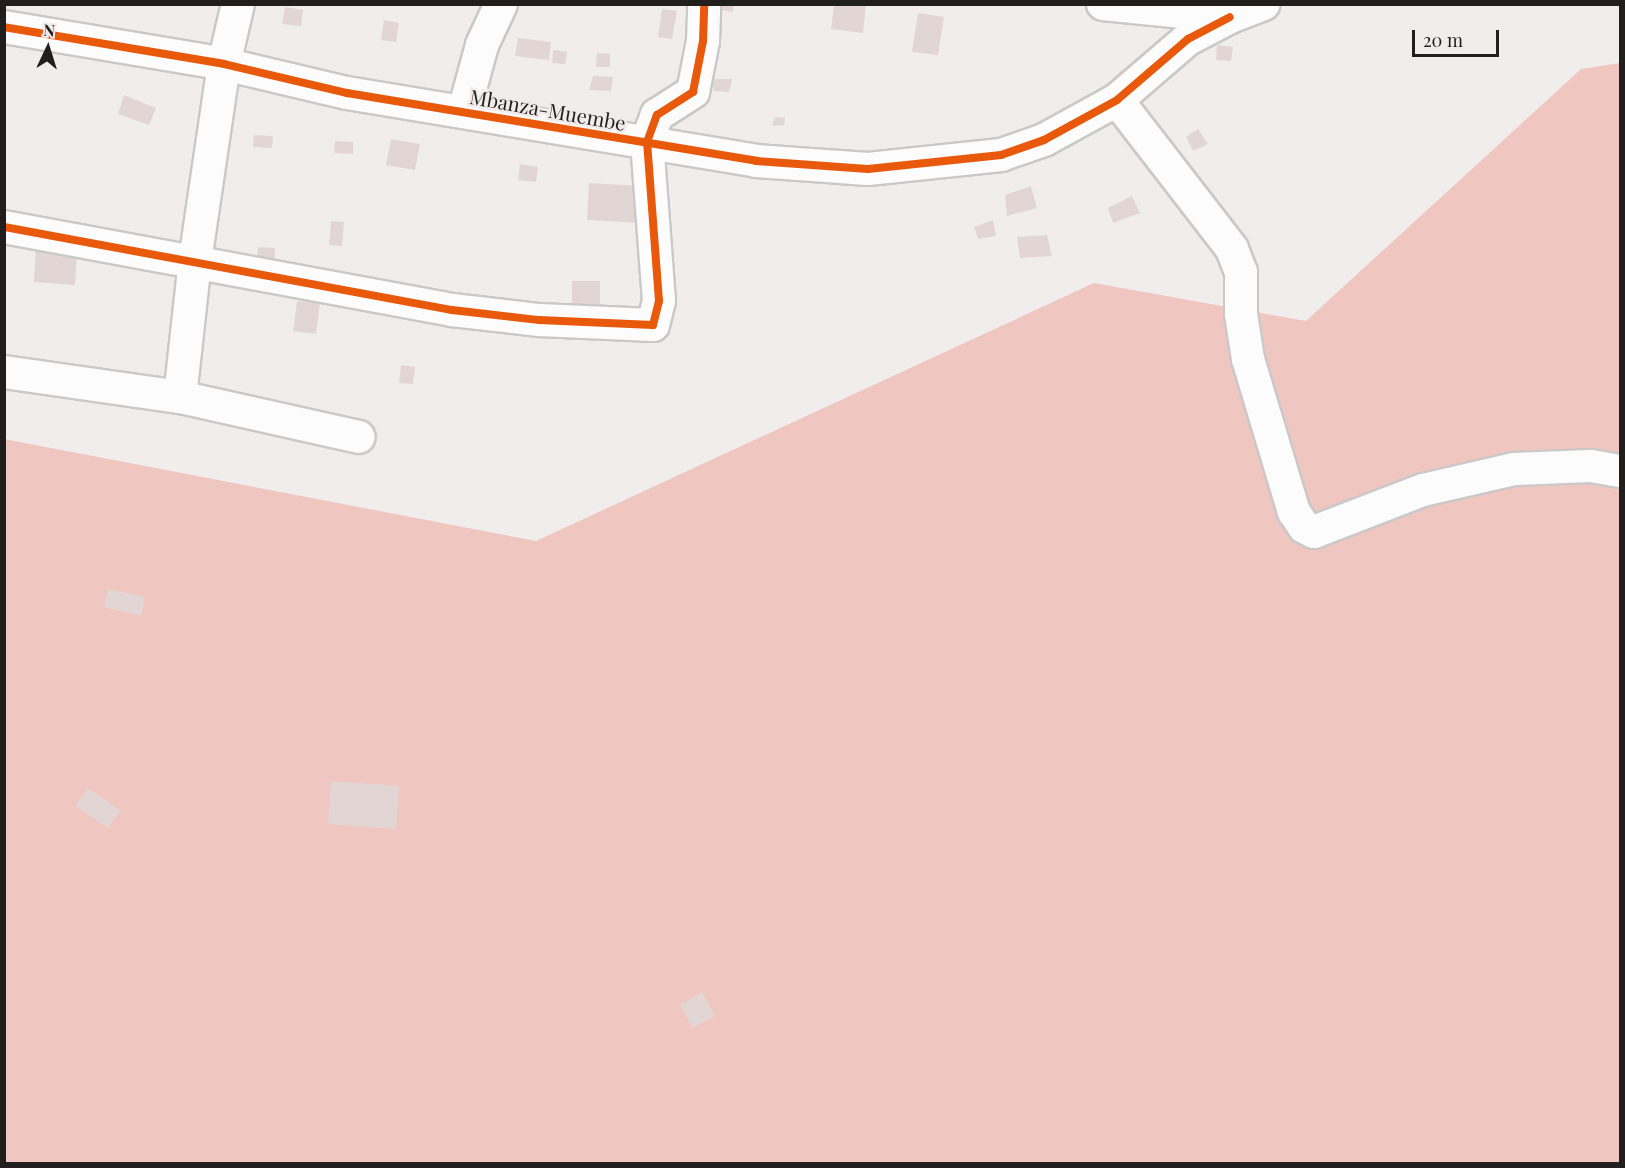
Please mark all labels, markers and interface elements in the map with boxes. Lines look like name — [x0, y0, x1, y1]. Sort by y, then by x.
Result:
north arrow — [18, 18, 78, 78]
scale bar — [1415, 18, 1502, 56]
text: N — [43, 19, 56, 40]
text: 20 m — [1423, 28, 1463, 52]
street label: Mbanza-Muembe — [468, 83, 628, 135]

